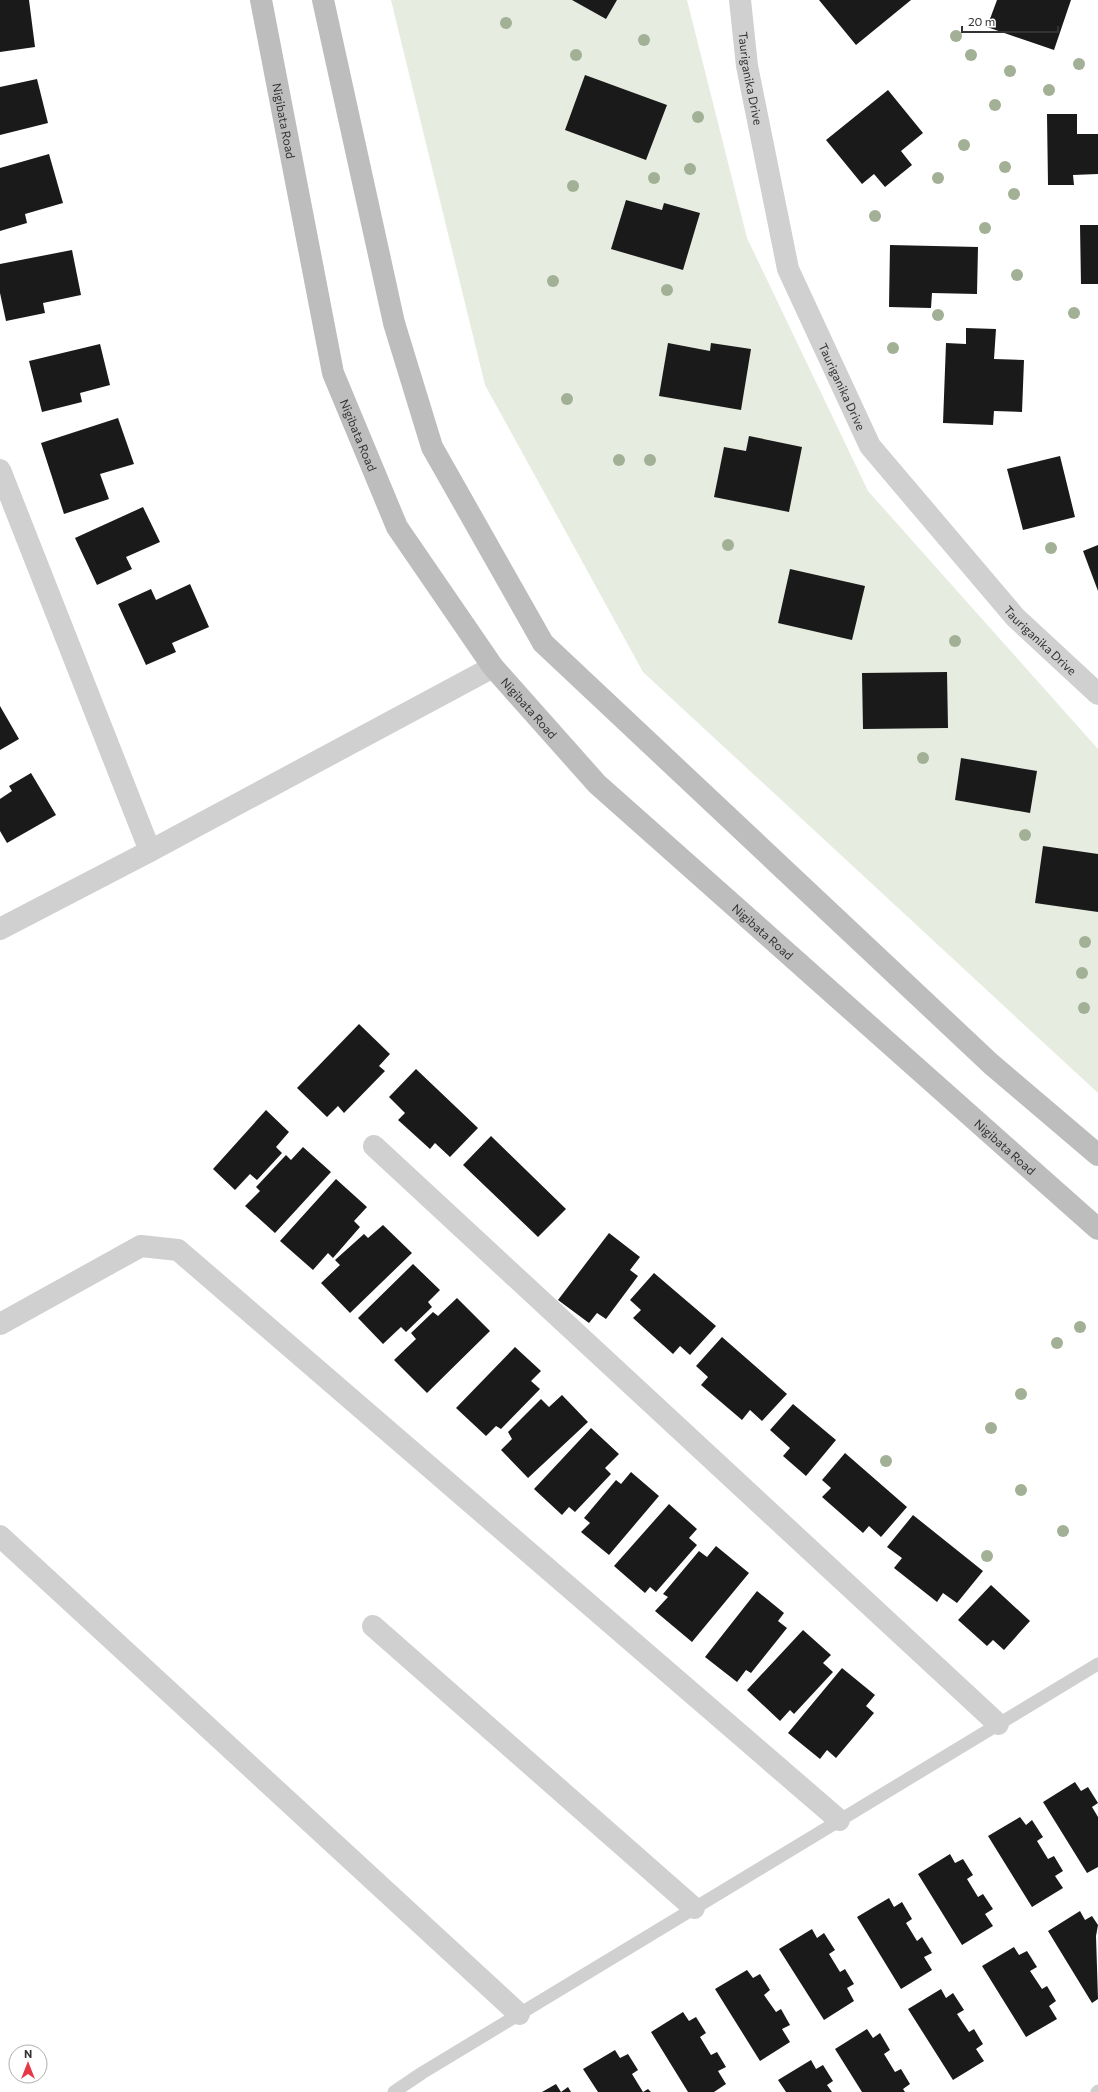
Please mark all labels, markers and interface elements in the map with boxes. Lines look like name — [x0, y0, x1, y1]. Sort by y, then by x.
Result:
scale bar — [962, 8, 1058, 34]
text: 20 m — [968, 14, 995, 28]
street label: Tauriganika Drive — [736, 31, 766, 126]
street label: Nigibata Road — [270, 82, 298, 160]
street label: Tauriganika Drive — [816, 341, 869, 432]
street label: Nigibata Road — [338, 397, 380, 473]
street label: Tauriganika Drive — [1001, 603, 1079, 678]
street label: Nigibata Road — [499, 674, 560, 741]
street label: Nigibata Road — [730, 901, 796, 962]
street label: Nigibata Road — [972, 1116, 1039, 1177]
north arrow — [8, 2044, 48, 2084]
text: N — [24, 2047, 32, 2060]

